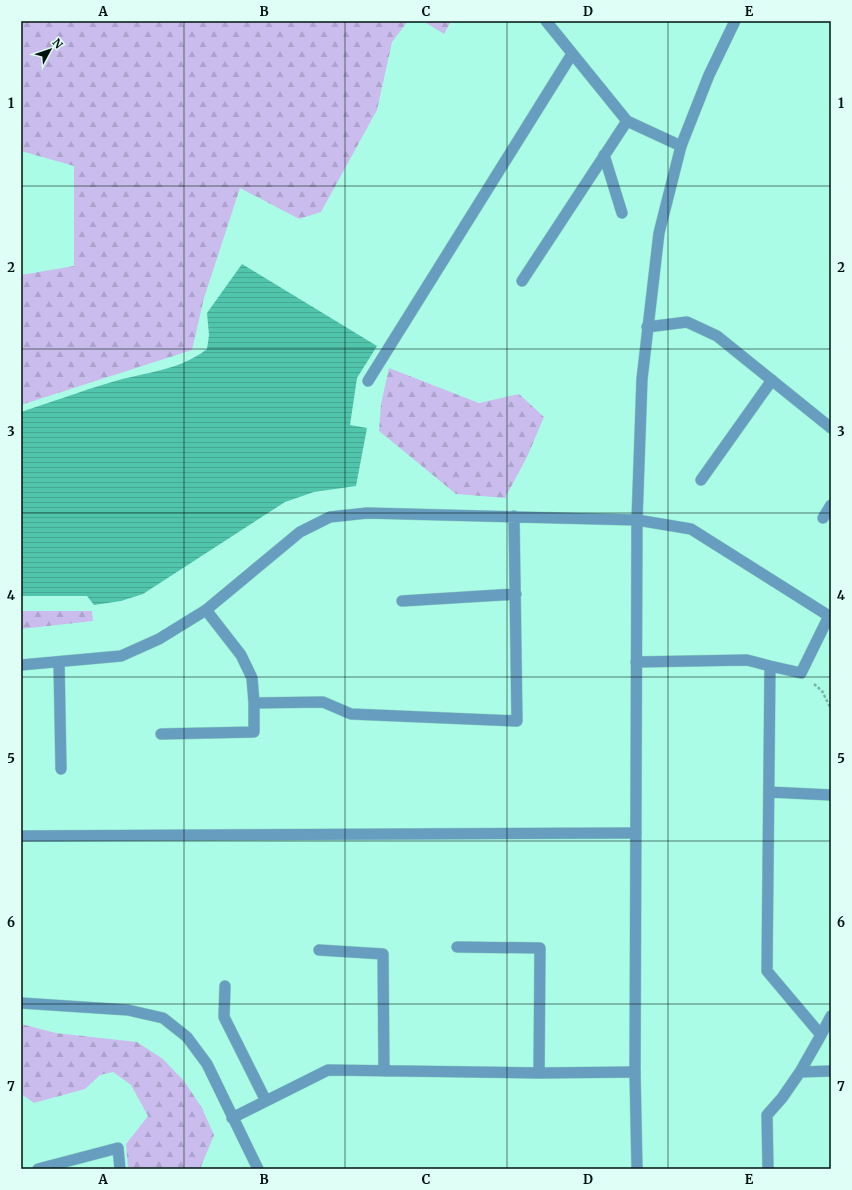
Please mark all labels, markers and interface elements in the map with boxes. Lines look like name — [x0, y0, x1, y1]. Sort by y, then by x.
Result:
text: A — [97, 3, 108, 20]
text: B — [259, 3, 269, 20]
text: C — [422, 3, 431, 20]
text: D — [583, 3, 593, 20]
text: E — [745, 3, 754, 20]
north arrow — [30, 30, 70, 70]
text: N — [50, 36, 66, 52]
text: 1 — [8, 95, 14, 112]
text: 1 — [838, 95, 844, 112]
text: 2 — [7, 259, 15, 276]
text: 2 — [837, 259, 845, 276]
text: 3 — [7, 423, 15, 440]
text: 3 — [837, 423, 845, 440]
text: 4 — [7, 587, 16, 604]
text: 4 — [837, 587, 846, 604]
text: 5 — [7, 750, 15, 767]
text: 5 — [837, 750, 845, 767]
text: 6 — [7, 914, 15, 931]
text: 6 — [837, 914, 845, 931]
text: 7 — [7, 1078, 15, 1095]
text: 7 — [837, 1078, 845, 1095]
text: A — [97, 1171, 108, 1188]
text: B — [259, 1171, 269, 1188]
text: C — [422, 1171, 431, 1188]
text: D — [583, 1171, 593, 1188]
text: E — [745, 1171, 754, 1188]

